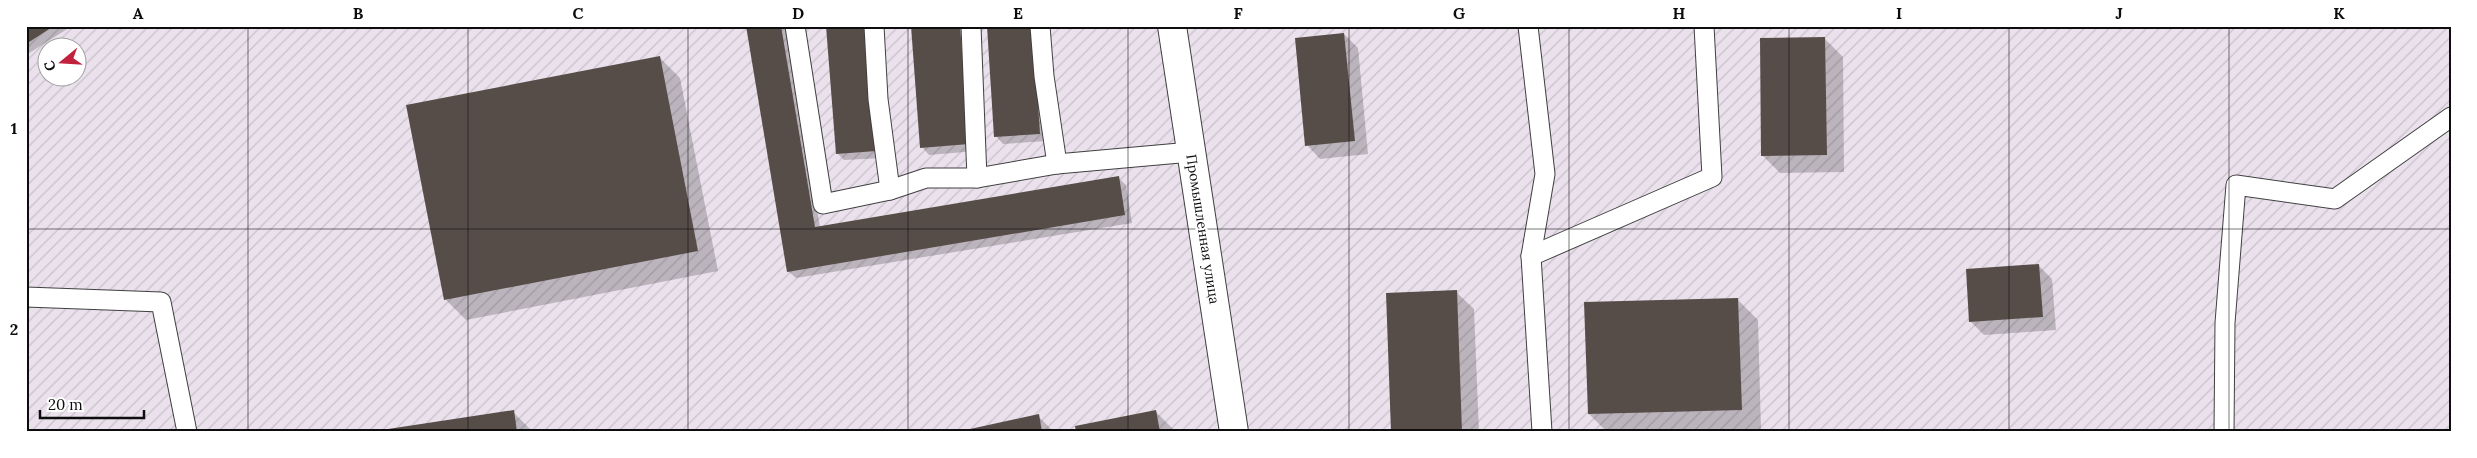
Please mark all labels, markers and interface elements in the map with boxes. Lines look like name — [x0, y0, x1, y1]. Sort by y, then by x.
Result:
text: A — [133, 3, 144, 23]
text: B — [353, 3, 364, 23]
text: C — [572, 3, 584, 23]
text: D — [792, 3, 804, 23]
text: E — [1013, 3, 1023, 23]
text: F — [1233, 3, 1243, 23]
text: G — [1453, 3, 1465, 23]
text: H — [1673, 3, 1686, 23]
text: I — [1896, 3, 1902, 23]
text: J — [2115, 3, 2123, 23]
text: K — [2333, 3, 2345, 23]
north arrow — [38, 38, 88, 88]
text: С — [39, 58, 60, 73]
text: 1 — [11, 118, 17, 138]
street label: Промышленная улица — [1182, 153, 1224, 305]
text: 2 — [10, 319, 18, 339]
scale bar — [40, 388, 144, 420]
text: 20 m — [48, 395, 83, 414]

